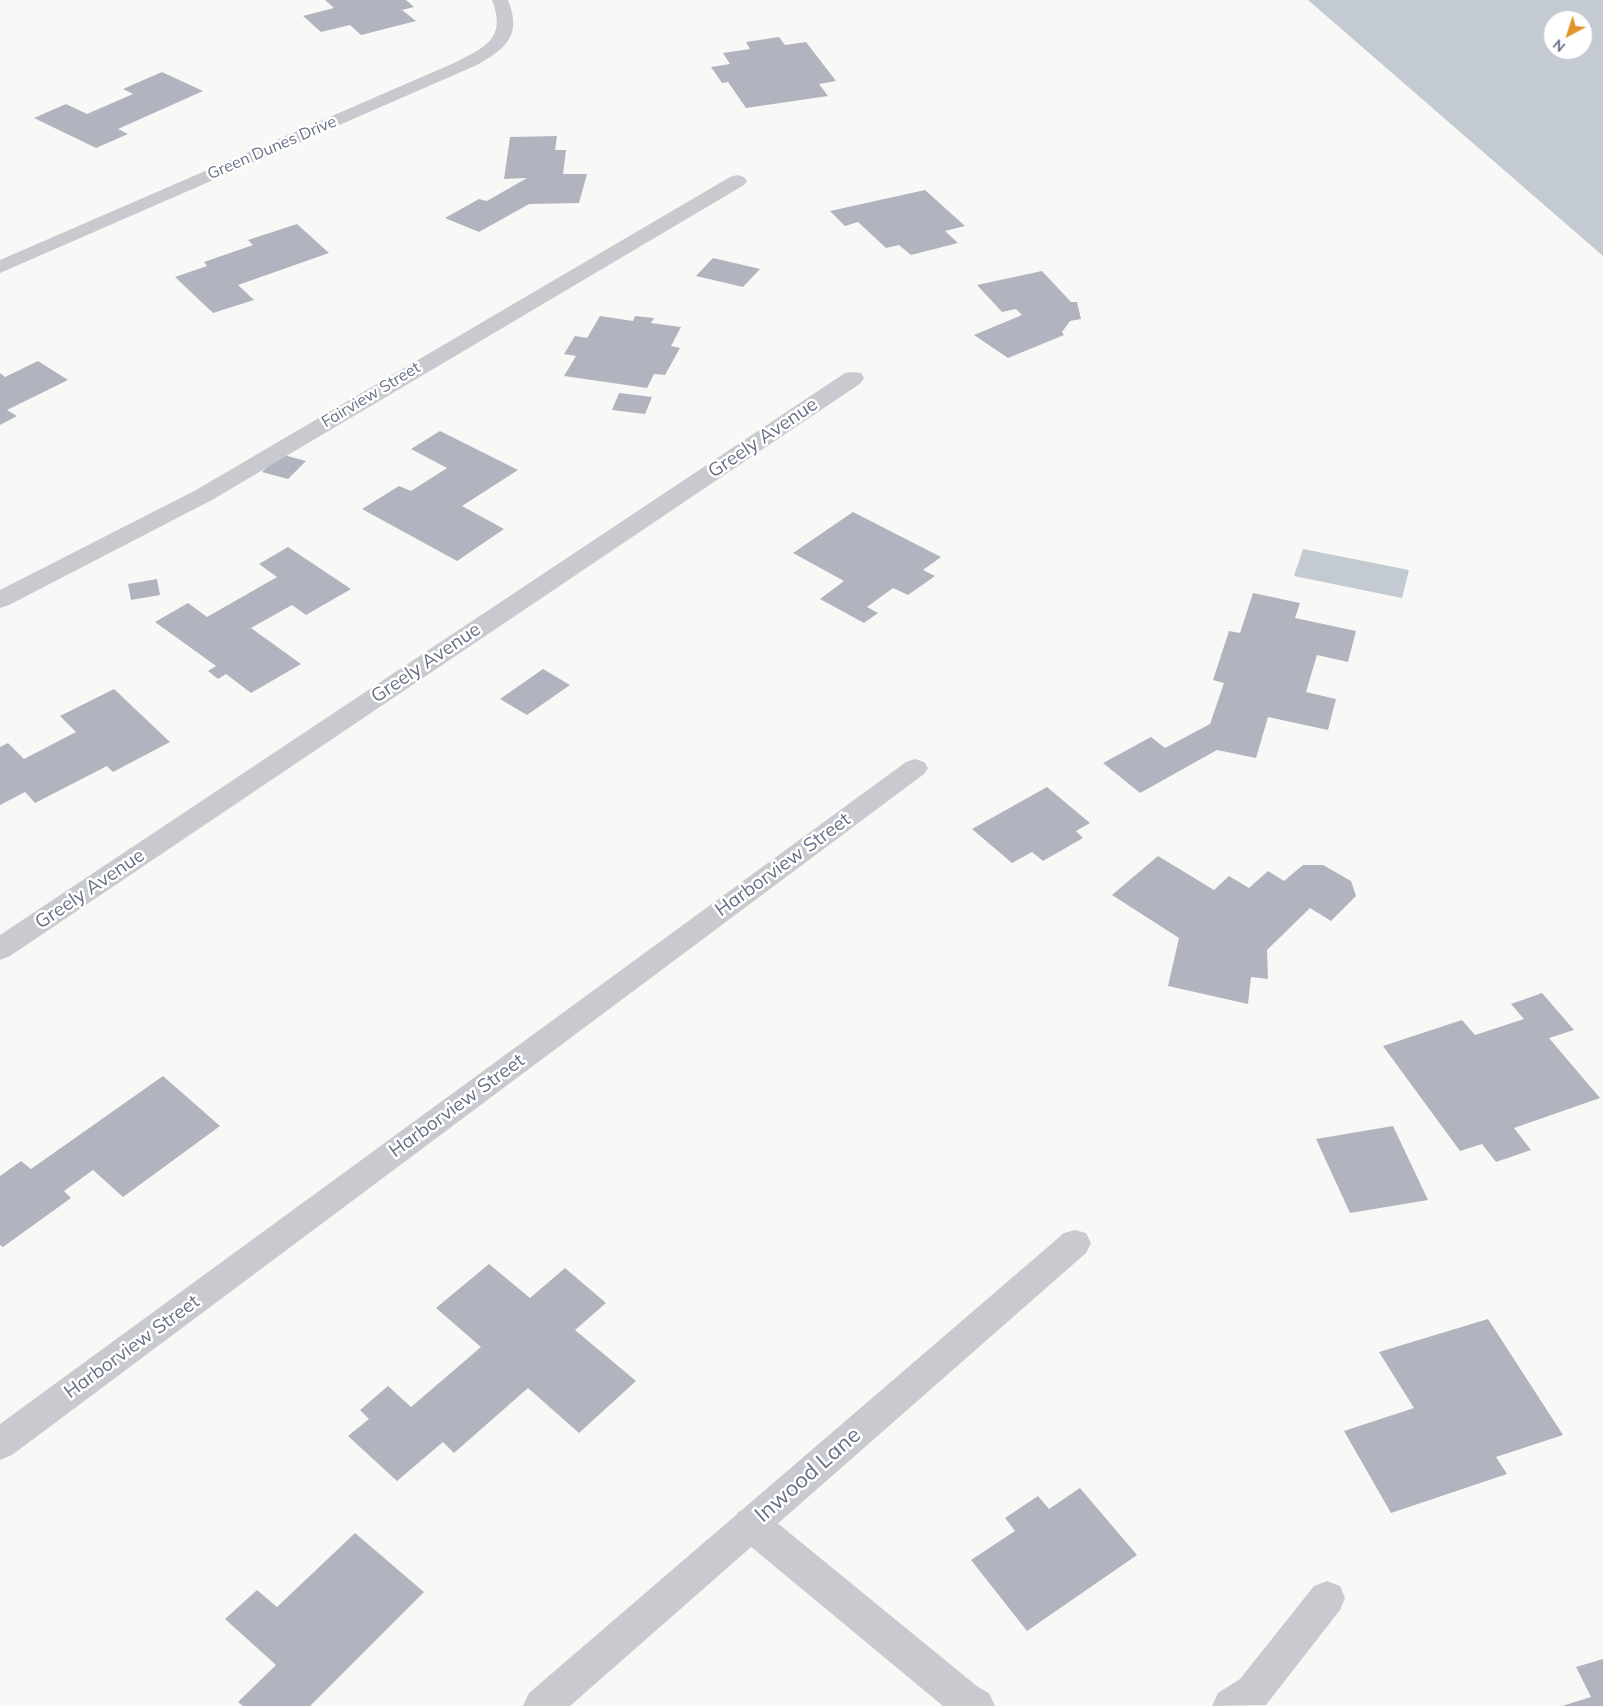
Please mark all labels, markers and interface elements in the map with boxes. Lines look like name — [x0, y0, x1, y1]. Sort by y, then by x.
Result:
north arrow — [1543, 10, 1593, 60]
text: N — [1549, 35, 1569, 56]
street label: Green Dunes Drive — [205, 112, 339, 184]
street label: Fairview Street — [318, 358, 424, 432]
street label: Greely Avenue — [704, 393, 822, 483]
street label: Greely Avenue — [367, 618, 485, 708]
street label: Harborview Street — [711, 808, 855, 922]
street label: Greely Avenue — [31, 844, 149, 934]
street label: Harborview Street — [385, 1049, 529, 1163]
street label: Harborview Street — [60, 1290, 204, 1404]
street label: Inwood Lane — [750, 1422, 866, 1528]

